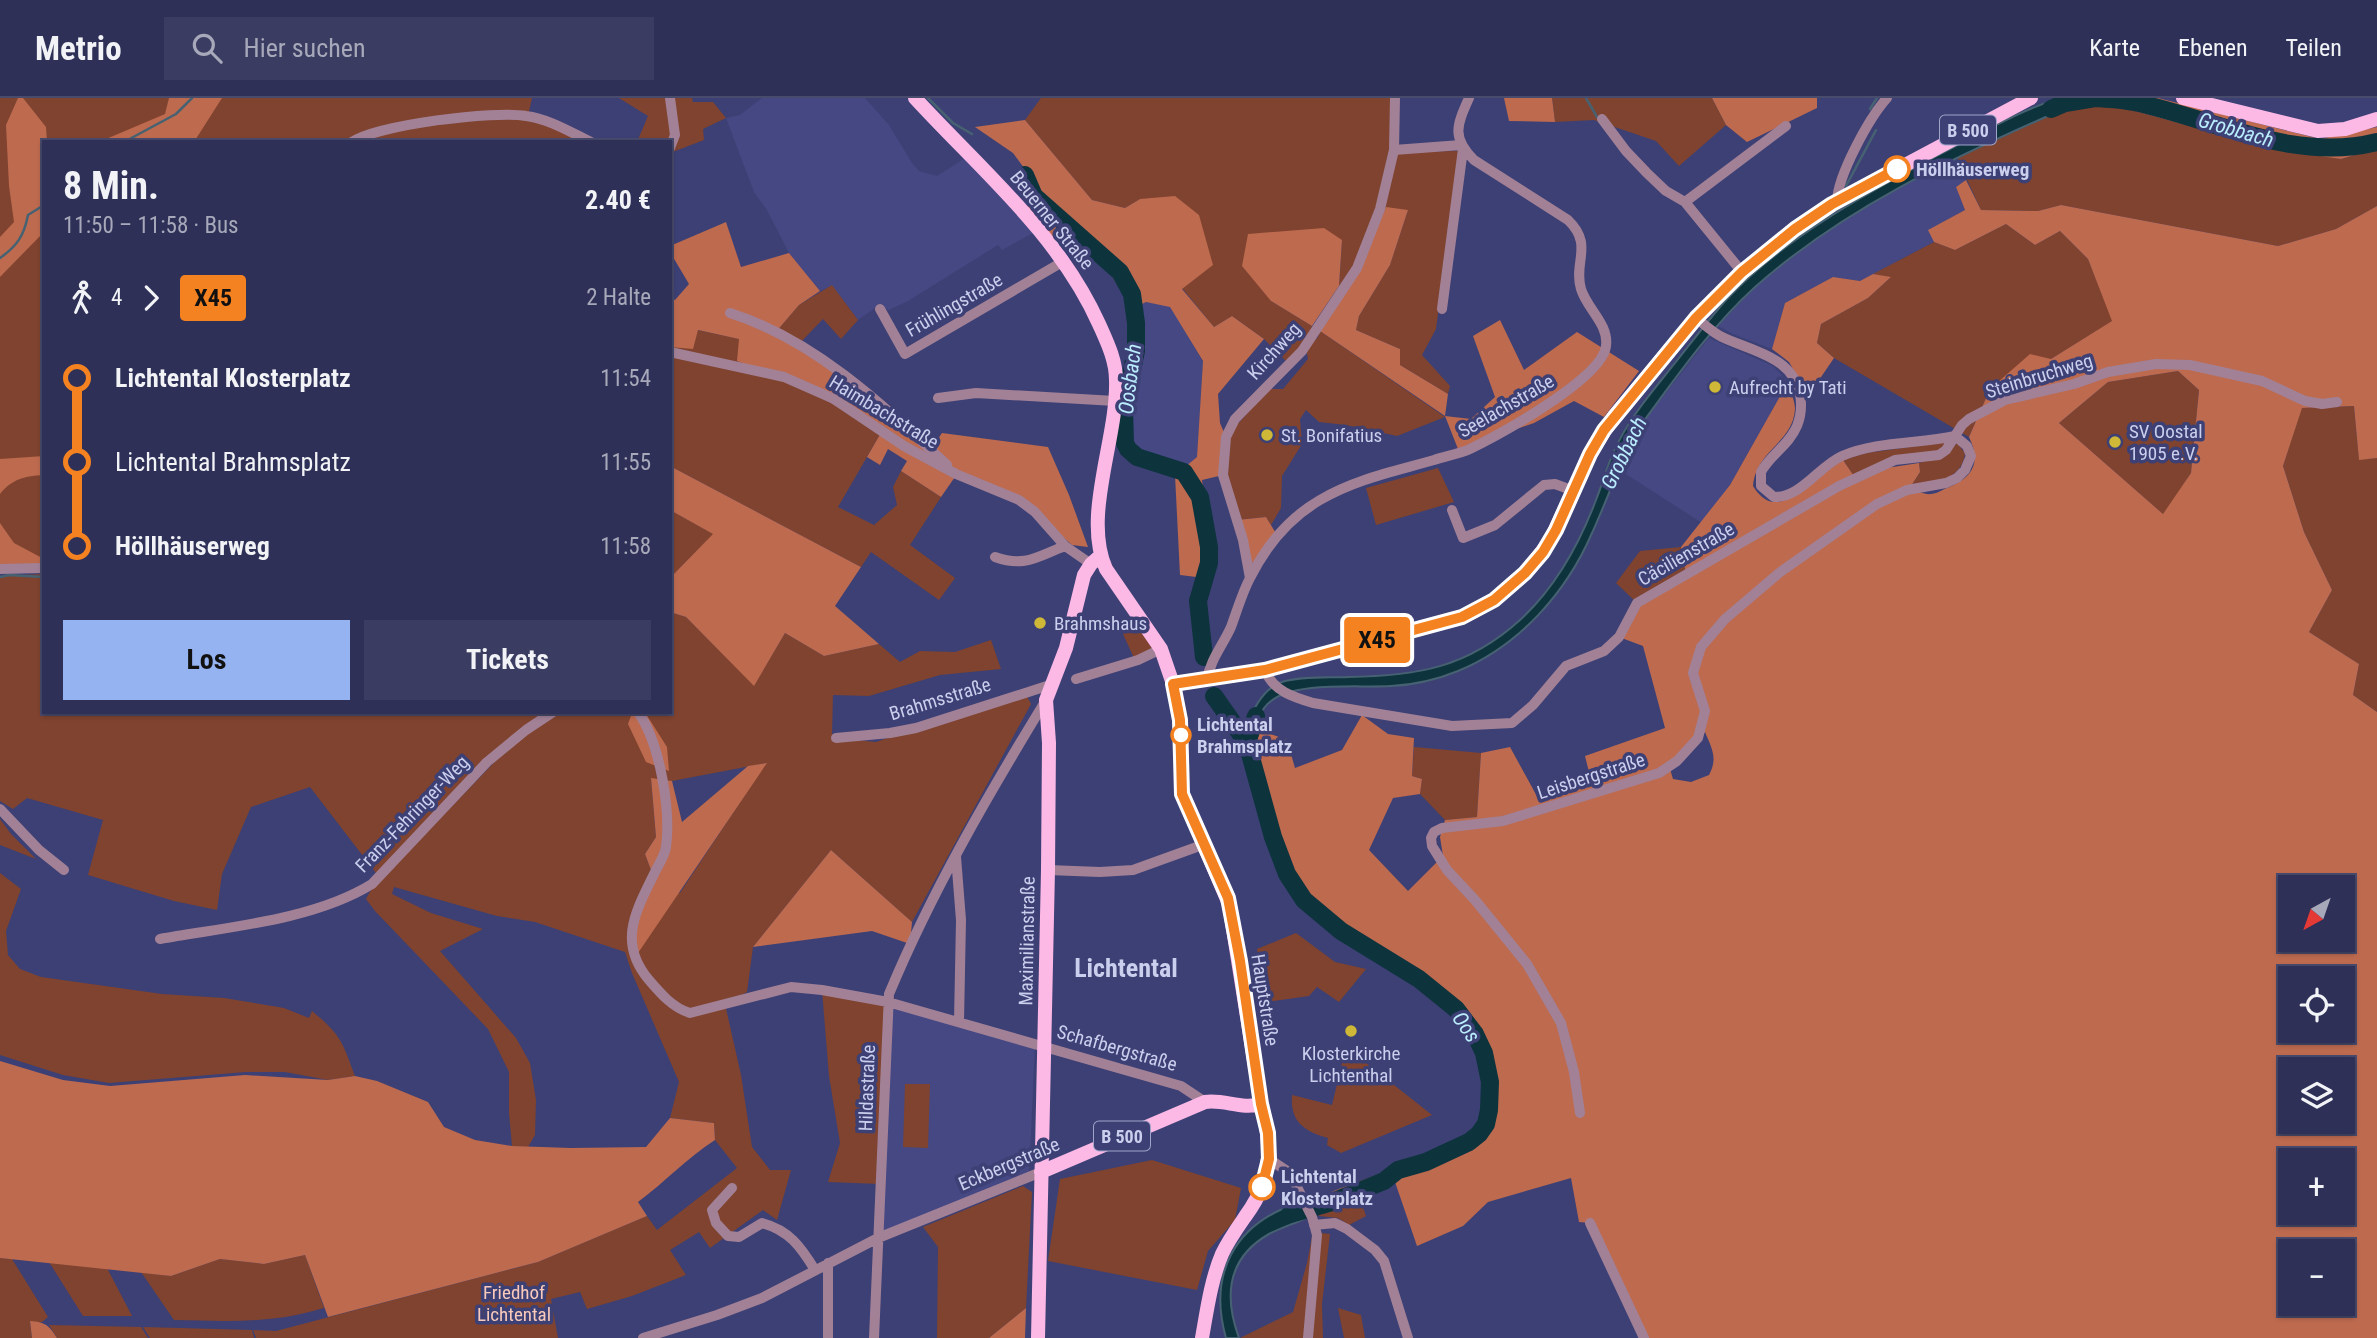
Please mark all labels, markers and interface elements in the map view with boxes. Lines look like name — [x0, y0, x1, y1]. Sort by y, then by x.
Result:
search box — [164, 17, 654, 80]
text: Metrio — [35, 29, 122, 68]
icon: search — [188, 29, 226, 67]
text: Hier suchen — [244, 33, 366, 63]
text: Karte — [2089, 34, 2140, 62]
text: Ebenen — [2178, 34, 2248, 62]
text: Teilen — [2286, 34, 2342, 62]
water label: Grobbach — [2196, 108, 2276, 152]
road number: B 500 — [1940, 115, 1996, 144]
marker: Höllhäuserweg — [1884, 156, 1910, 182]
place label: Höllhäuserweg — [1916, 158, 2029, 181]
text: 8 Min. — [63, 164, 159, 208]
street label: Beuerner Straße — [1005, 166, 1099, 274]
text: 2.40 € — [585, 185, 651, 215]
text: 11:50 – 11:58 · Bus — [63, 212, 239, 239]
street label: Frühlingstraße — [901, 268, 1007, 342]
icon: walk — [63, 279, 101, 317]
icon: forward — [132, 279, 170, 317]
text: 4 — [111, 284, 122, 311]
text: X45 — [194, 284, 232, 312]
text: 2 Halte — [586, 284, 651, 311]
street label: Kirchweg — [1242, 318, 1306, 384]
water label: Oosbach — [1114, 342, 1146, 416]
street label: Steinbruchweg — [1983, 349, 2095, 403]
text: Lichtental Klosterplatz — [115, 363, 351, 393]
text: 11:54 — [600, 365, 651, 392]
street label: Seelachstraße — [1454, 369, 1558, 443]
street label: Haimbachstraße — [825, 370, 943, 454]
place label: Aufrecht by Tati — [1729, 376, 1847, 399]
marker: Aufrecht by Tati — [1707, 379, 1723, 395]
water label: Grobbach — [1596, 413, 1652, 493]
place label: SV Oostal 1905 e.V. — [2129, 420, 2203, 465]
place label: St. Bonifatius — [1281, 424, 1382, 447]
marker: St. Bonifatius — [1259, 427, 1275, 443]
marker: SV Oostal 1905 e.V. — [2107, 434, 2123, 450]
text: Lichtental Brahmsplatz — [115, 447, 351, 477]
text: 11:55 — [600, 449, 651, 476]
street label: Cäcilienstraße — [1634, 517, 1738, 591]
text: Höllhäuserweg — [115, 531, 270, 561]
text: 11:58 — [600, 533, 651, 560]
place label: Brahmshaus — [1054, 612, 1147, 635]
marker: Brahmshaus — [1032, 615, 1048, 631]
line badge: X45 — [1337, 617, 1417, 663]
button: Los — [63, 620, 350, 700]
button: Tickets — [364, 620, 651, 700]
text: X45 — [1358, 626, 1396, 654]
street label: Brahmsstraße — [887, 673, 993, 725]
place label: Lichtental Brahmsplatz — [1197, 713, 1292, 758]
marker: Lichtental Brahmsplatz — [1171, 725, 1191, 745]
street label: Leisbergstraße — [1534, 748, 1648, 804]
street label: Franz-Fehringer-Weg — [350, 751, 474, 877]
north arrow — [2278, 875, 2356, 952]
map controls — [2278, 875, 2355, 1316]
street label: Maximilianstraße — [1014, 876, 1040, 1006]
street label: Hauptstraße — [1246, 952, 1284, 1048]
district label: Lichtental — [1074, 953, 1178, 983]
button: locate — [2278, 966, 2355, 1043]
water label: Oos — [1447, 1007, 1485, 1047]
street label: Schafbergstraße — [1054, 1020, 1180, 1076]
marker: Klosterkirche Lichtenthal — [1343, 1023, 1359, 1039]
place label: Klosterkirche Lichtenthal — [1302, 1042, 1400, 1087]
street label: Hildastraße — [854, 1044, 880, 1132]
button: layers — [2278, 1057, 2355, 1134]
road number: B 500 — [1094, 1121, 1150, 1150]
street label: Eckbergstraße — [955, 1132, 1063, 1196]
button: + — [2278, 1148, 2355, 1225]
place label: Lichtental Klosterplatz — [1281, 1165, 1373, 1210]
marker: Lichtental Klosterplatz — [1249, 1174, 1275, 1200]
button: − — [2278, 1239, 2355, 1316]
park label: Friedhof Lichtental — [477, 1281, 551, 1326]

